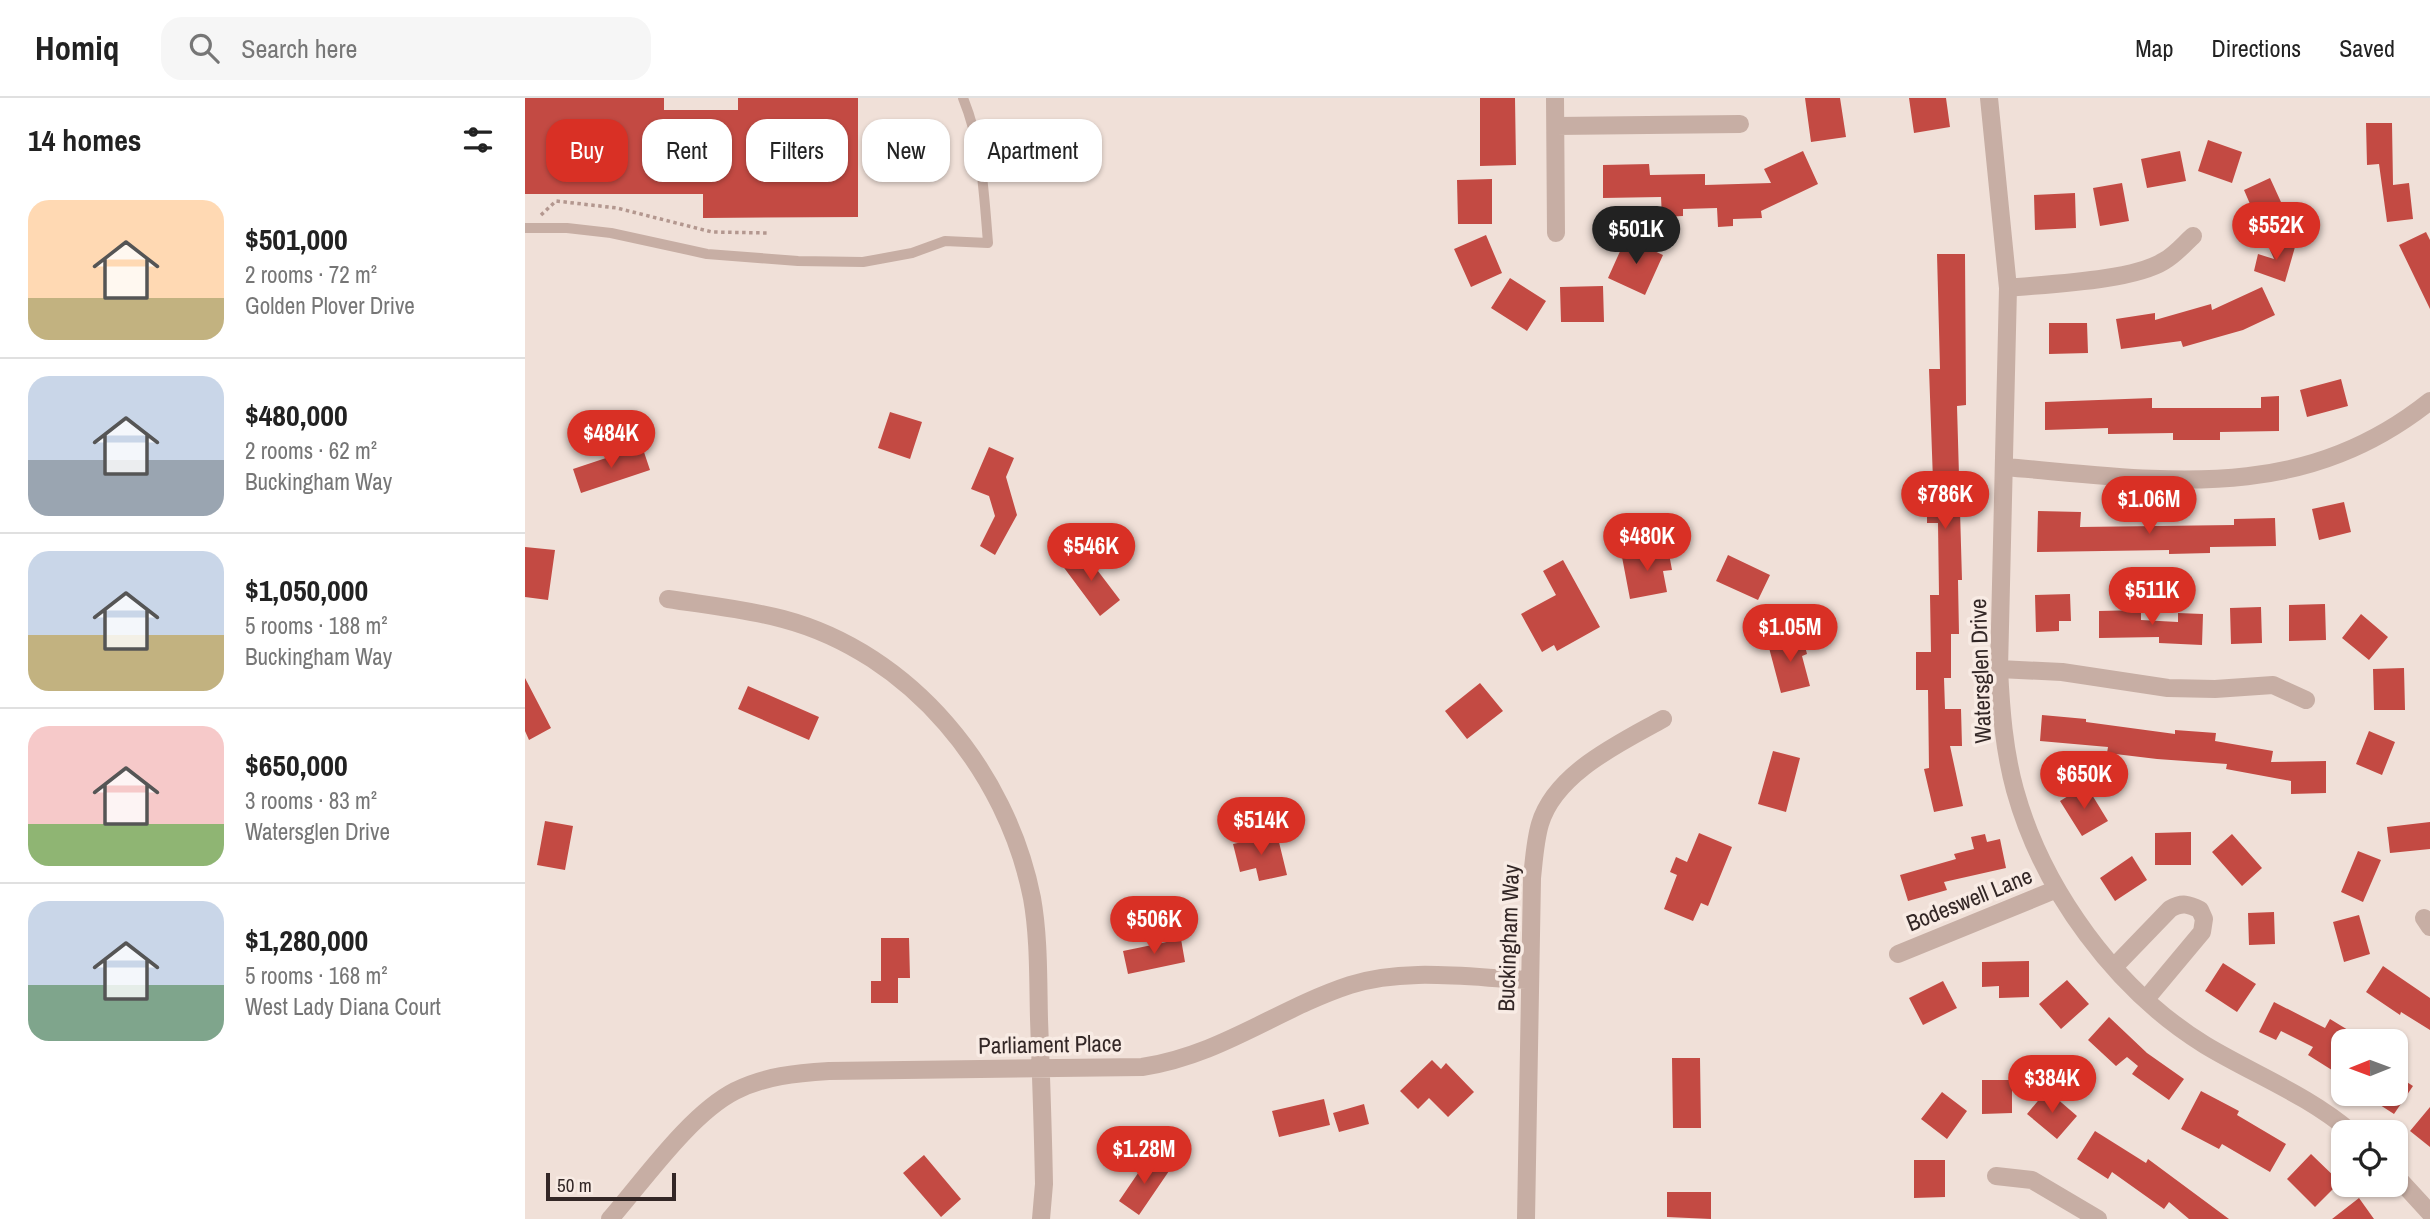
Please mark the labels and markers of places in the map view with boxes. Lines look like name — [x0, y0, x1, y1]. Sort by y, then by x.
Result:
pin: $552K — [2227, 202, 2325, 262]
pin: $501K — [1587, 206, 1685, 266]
pin: $484K — [562, 410, 660, 470]
pin: $786K — [1896, 472, 1994, 531]
pin: $1.06M — [2092, 476, 2206, 536]
pin: $480K — [1598, 514, 1696, 573]
pin: $546K — [1042, 524, 1140, 583]
pin: $511K — [2103, 568, 2201, 627]
pin: $1.05M — [1733, 604, 1847, 664]
pin: $650K — [2035, 752, 2133, 811]
pin: $514K — [1212, 798, 1310, 857]
pin: $506K — [1105, 896, 1203, 956]
pin: $384K — [2003, 1056, 2101, 1115]
pin: $1.28M — [1087, 1126, 1201, 1186]

